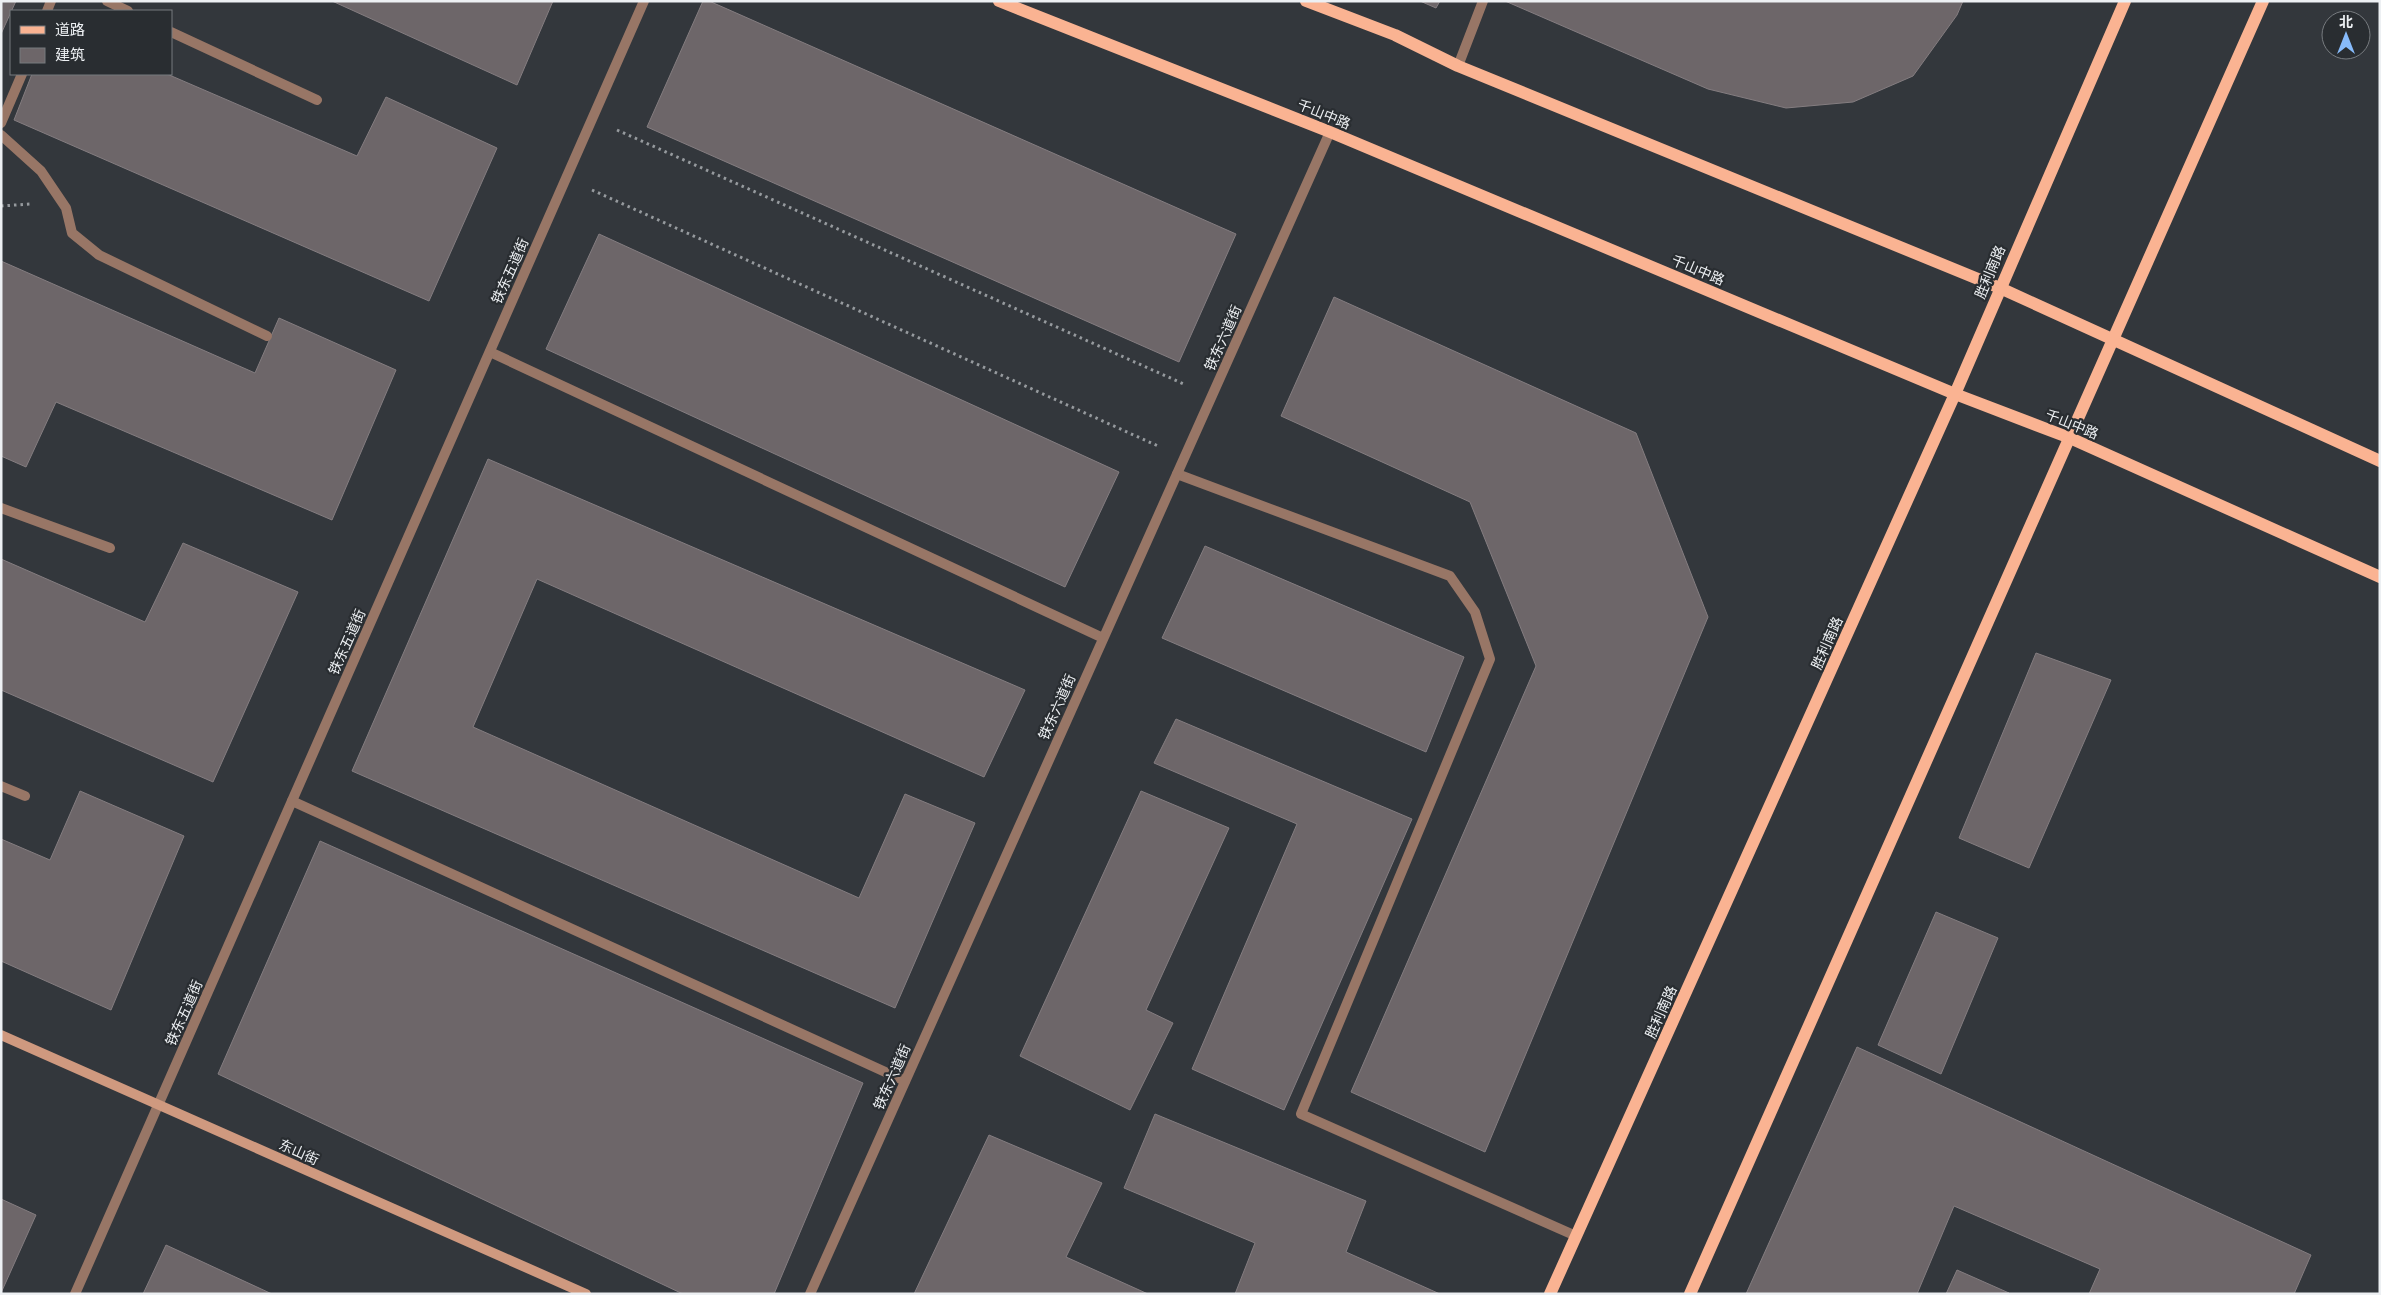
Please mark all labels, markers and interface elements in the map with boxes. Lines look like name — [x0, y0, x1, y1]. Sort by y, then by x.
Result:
legend — [10, 10, 172, 75]
north arrow — [2321, 10, 2371, 60]
text: 北 — [2339, 14, 2353, 31]
text: 道路 — [55, 21, 85, 39]
text: 建筑 — [55, 46, 85, 64]
street label: 千山中路 — [1295, 96, 1353, 133]
street label: 铁东五道街 — [488, 236, 532, 307]
street label: 胜利南路 — [1972, 243, 2009, 301]
street label: 千山中路 — [1669, 252, 1727, 289]
street label: 铁东六道街 — [1201, 303, 1245, 374]
street label: 千山中路 — [2043, 406, 2101, 443]
street label: 铁东五道街 — [325, 607, 369, 678]
street label: 胜利南路 — [1808, 614, 1847, 672]
street label: 铁东六道街 — [1035, 672, 1079, 743]
street label: 铁东五道街 — [162, 978, 206, 1049]
street label: 胜利南路 — [1642, 983, 1681, 1041]
street label: 铁东六道街 — [870, 1042, 914, 1113]
street label: 东山街 — [276, 1136, 321, 1169]

